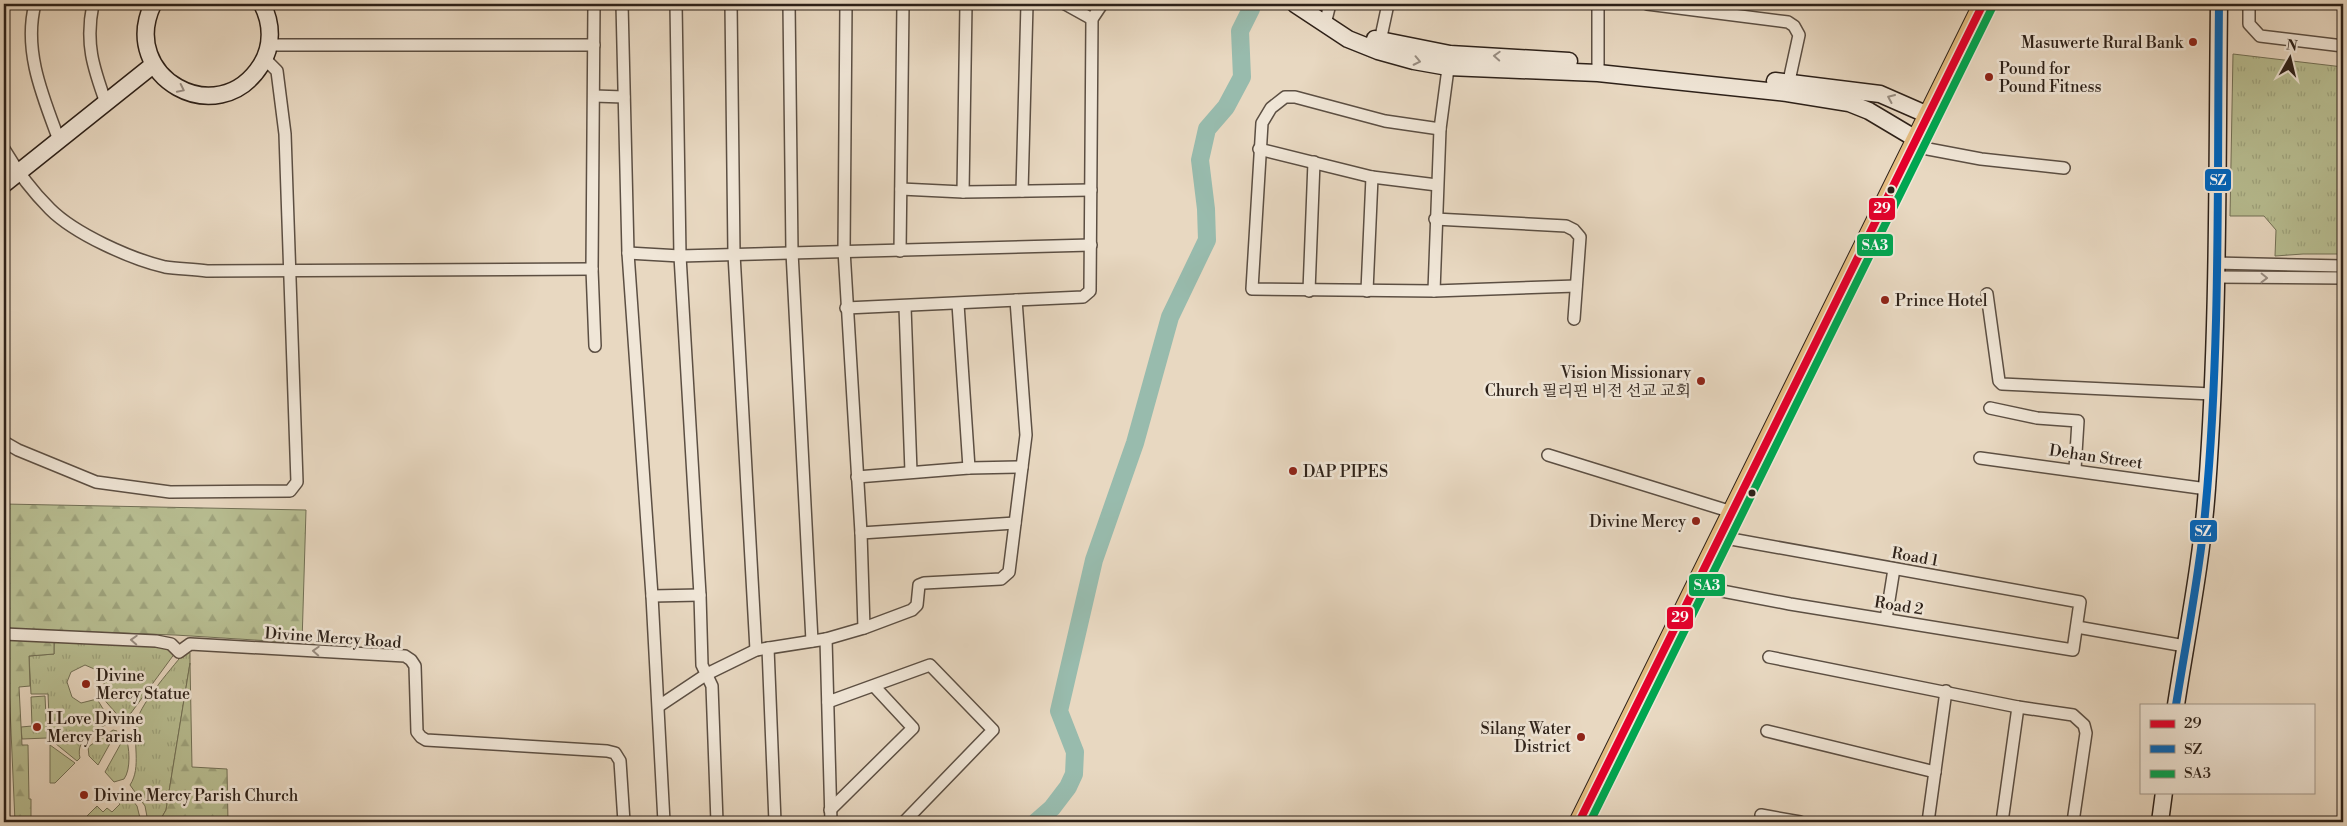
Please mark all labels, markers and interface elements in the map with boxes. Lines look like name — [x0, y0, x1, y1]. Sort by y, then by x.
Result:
north arrow — [2264, 32, 2314, 82]
place label: Masuwerte Rural Bank — [2021, 33, 2185, 53]
marker: Masuwerte Rural Bank — [2187, 36, 2199, 48]
text: N — [2285, 36, 2298, 56]
one-way arrow — [1492, 51, 1500, 62]
one-way arrow — [1412, 55, 1421, 66]
place label: Pound for Pound Fitness — [1999, 59, 2102, 97]
marker: Pound for Pound Fitness — [1983, 71, 1995, 83]
one-way arrow — [176, 83, 185, 93]
one-way arrow — [1887, 94, 1896, 105]
line badge: SZ — [2204, 168, 2232, 192]
text: SZ — [2210, 172, 2227, 190]
unlabelled marker — [1886, 185, 1896, 195]
line badge: 29 — [1868, 197, 1896, 221]
text: 29 — [1873, 200, 1891, 218]
line badge: SA3 — [1856, 233, 1894, 257]
text: SA3 — [1862, 237, 1888, 255]
one-way arrow — [2260, 273, 2268, 283]
place label: Prince Hotel — [1895, 291, 1988, 311]
marker: Prince Hotel — [1879, 294, 1891, 306]
place label: Vision Missionary Church 필리핀 비전 선교 교회 — [1485, 363, 1691, 401]
marker: Vision Missionary Church 필리핀 비전 선교 교회 — [1695, 375, 1707, 387]
street label: Dehan Street — [2048, 441, 2144, 474]
place label: DAP PIPES — [1303, 462, 1388, 482]
marker: DAP PIPES — [1287, 465, 1299, 477]
unlabelled marker — [1747, 488, 1757, 498]
place label: Divine Mercy — [1589, 512, 1686, 532]
marker: Divine Mercy — [1690, 515, 1702, 527]
line badge: SZ — [2189, 519, 2218, 543]
text: SZ — [2195, 523, 2212, 541]
street label: Road 1 — [1890, 543, 1940, 571]
line badge: SA3 — [1688, 573, 1726, 597]
text: SA3 — [1694, 577, 1720, 595]
street label: Road 2 — [1873, 592, 1925, 620]
line badge: 29 — [1666, 606, 1694, 630]
text: 29 — [1671, 609, 1689, 627]
street label: Divine Mercy Road — [264, 623, 402, 653]
one-way arrow — [130, 635, 138, 645]
one-way arrow — [311, 646, 319, 657]
place label: Divine Mercy Statue — [96, 666, 190, 704]
marker: Divine Mercy Statue — [80, 678, 92, 690]
legend — [2140, 704, 2314, 794]
place label: I Love Divine Mercy Parish — [47, 709, 143, 747]
text: 29 — [2184, 714, 2202, 733]
place label: Silang Water District — [1480, 719, 1571, 757]
marker: I Love Divine Mercy Parish — [31, 721, 43, 733]
marker: Silang Water District — [1575, 731, 1587, 743]
text: SZ — [2184, 740, 2203, 759]
text: SA3 — [2184, 764, 2211, 783]
place label: Divine Mercy Parish Church — [94, 786, 299, 806]
marker: Divine Mercy Parish Church — [78, 789, 90, 801]

